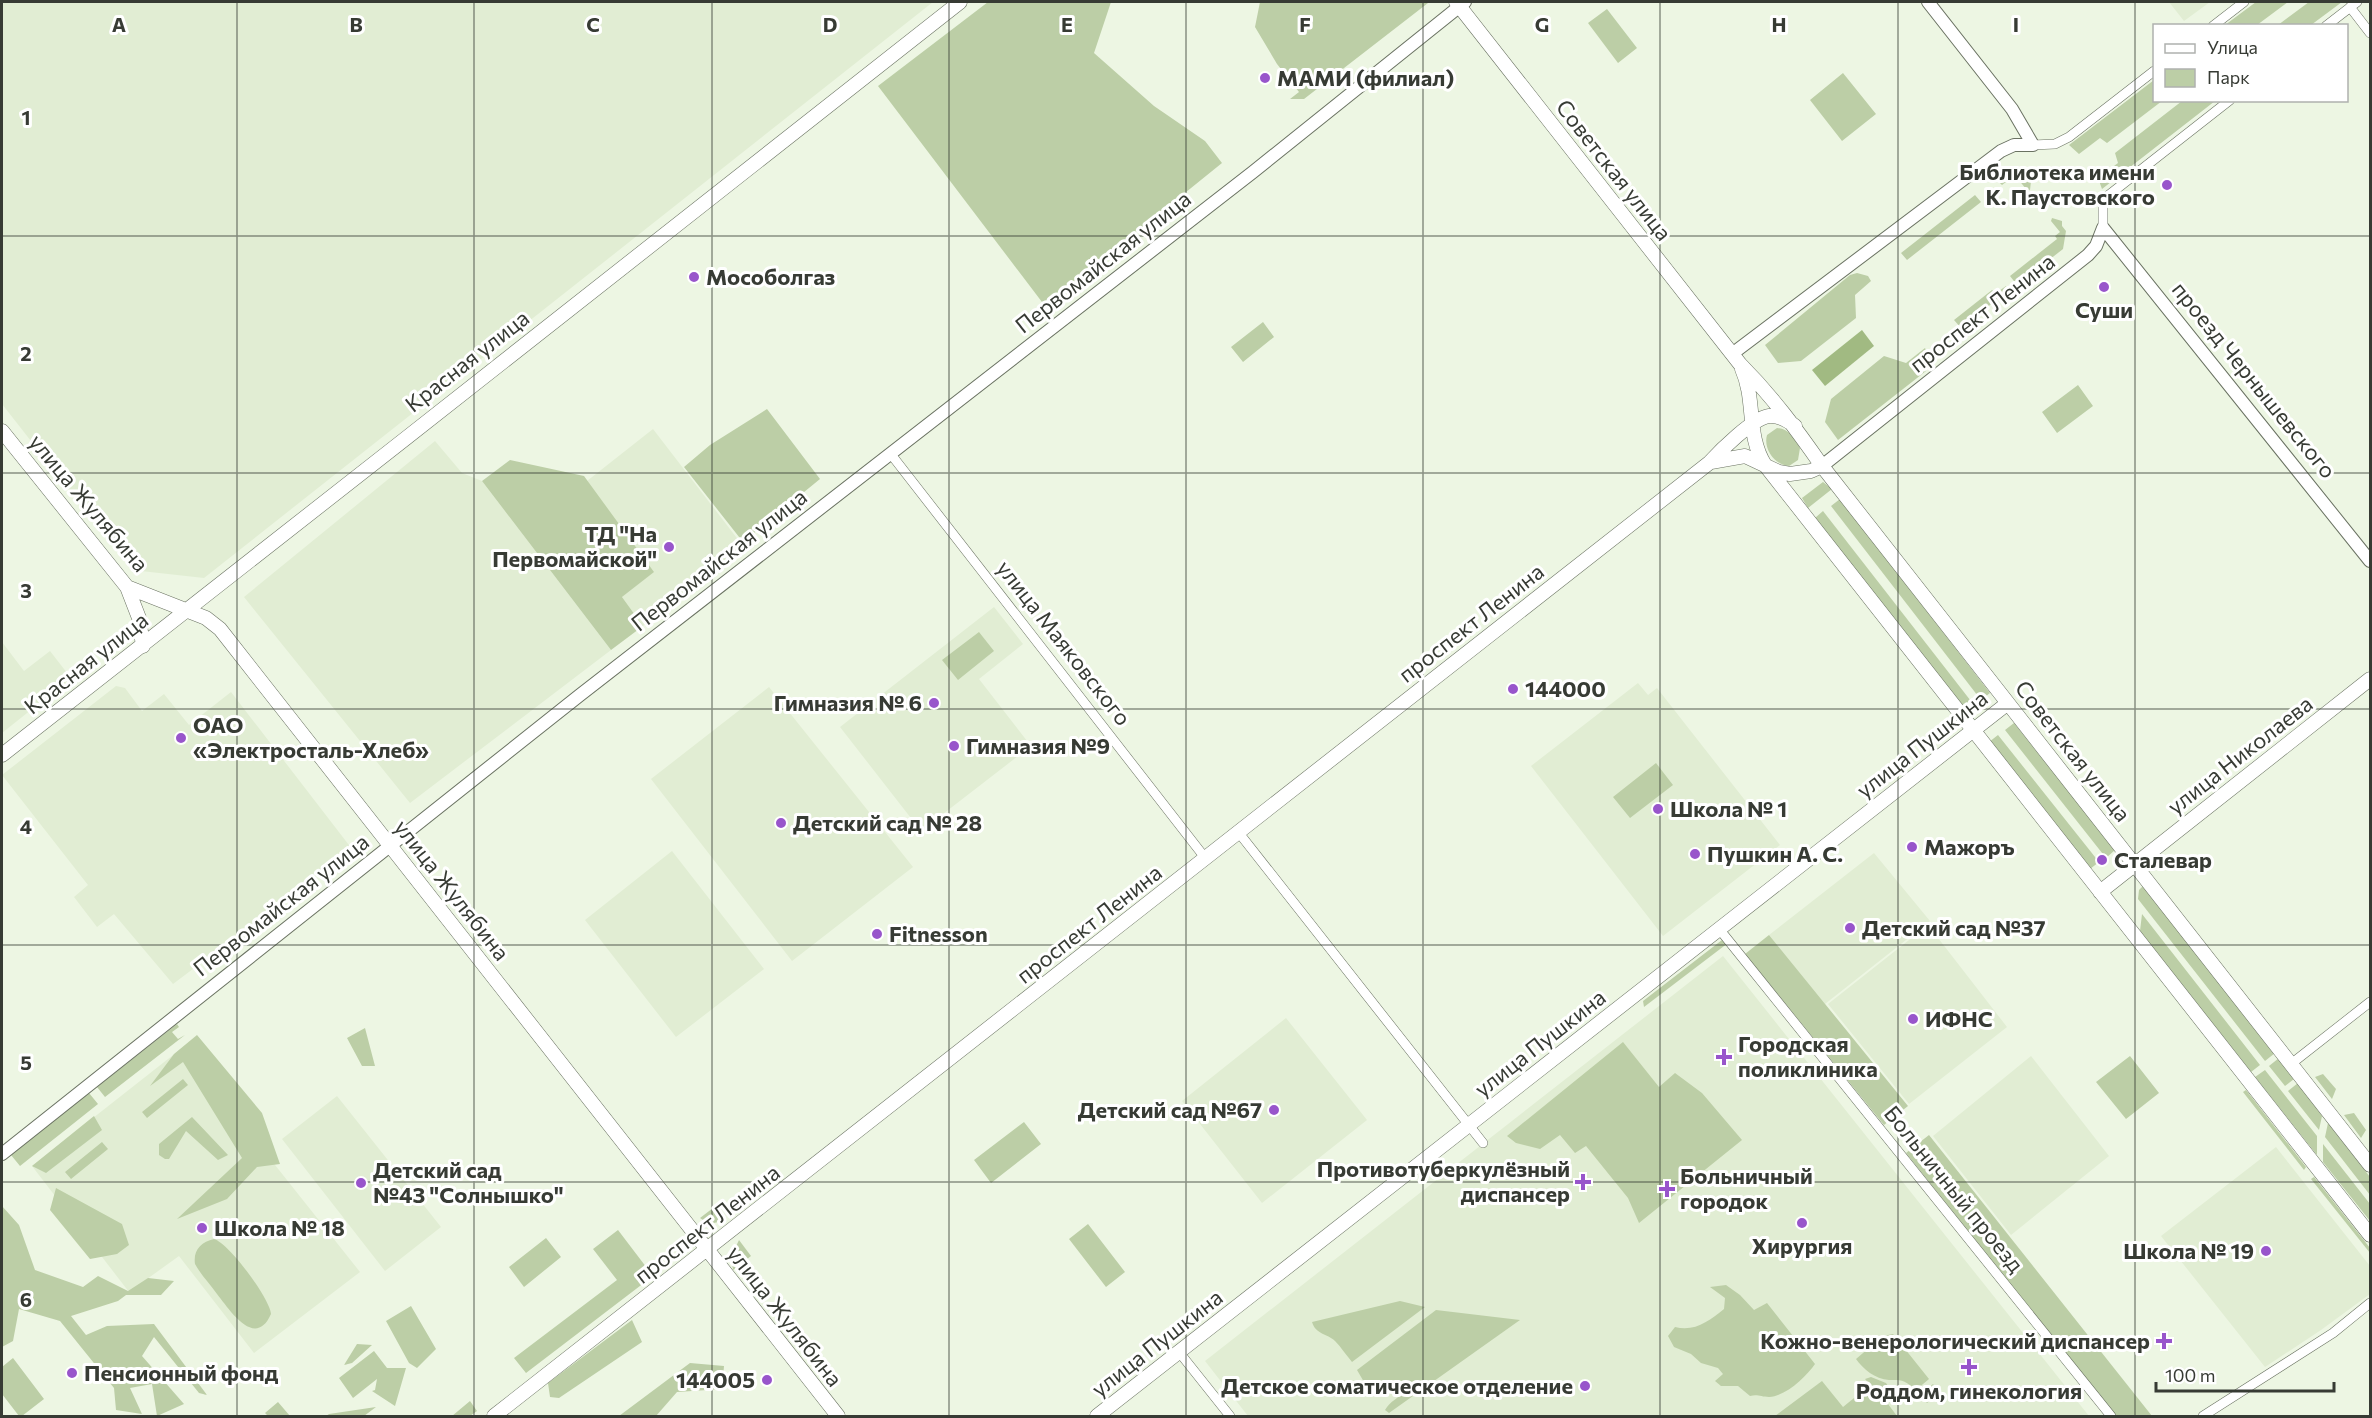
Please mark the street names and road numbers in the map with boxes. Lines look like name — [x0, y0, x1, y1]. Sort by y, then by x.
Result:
street label: Советская улица — [1551, 94, 1678, 246]
street label: Первомайская улица — [1010, 185, 1196, 339]
street label: проспект Ленина — [1904, 247, 2060, 378]
street label: проезд Чернышевского — [2167, 276, 2342, 483]
street label: Красная улица — [399, 304, 534, 417]
street label: улица Жулябина — [24, 428, 155, 577]
street label: Первомайская улица — [626, 483, 812, 637]
street label: улица Маяковского — [992, 555, 1137, 731]
street label: проспект Ленина — [1393, 557, 1549, 688]
street label: Красная улица — [18, 606, 153, 719]
street label: Советская улица — [2010, 675, 2137, 827]
street label: улица Пушкина — [1851, 684, 1993, 803]
street label: улица Николаева — [2162, 690, 2318, 820]
street label: улица Жулябина — [389, 814, 516, 965]
street label: Первомайская улица — [188, 828, 374, 982]
street label: проспект Ленина — [1011, 858, 1167, 989]
street label: улица Пушкина — [1469, 983, 1611, 1102]
street label: Больничный проезд — [1879, 1100, 2030, 1278]
street label: проспект Ленина — [629, 1158, 785, 1289]
street label: улица Жулябина — [722, 1240, 849, 1391]
street label: улица Пушкина — [1086, 1283, 1228, 1402]

